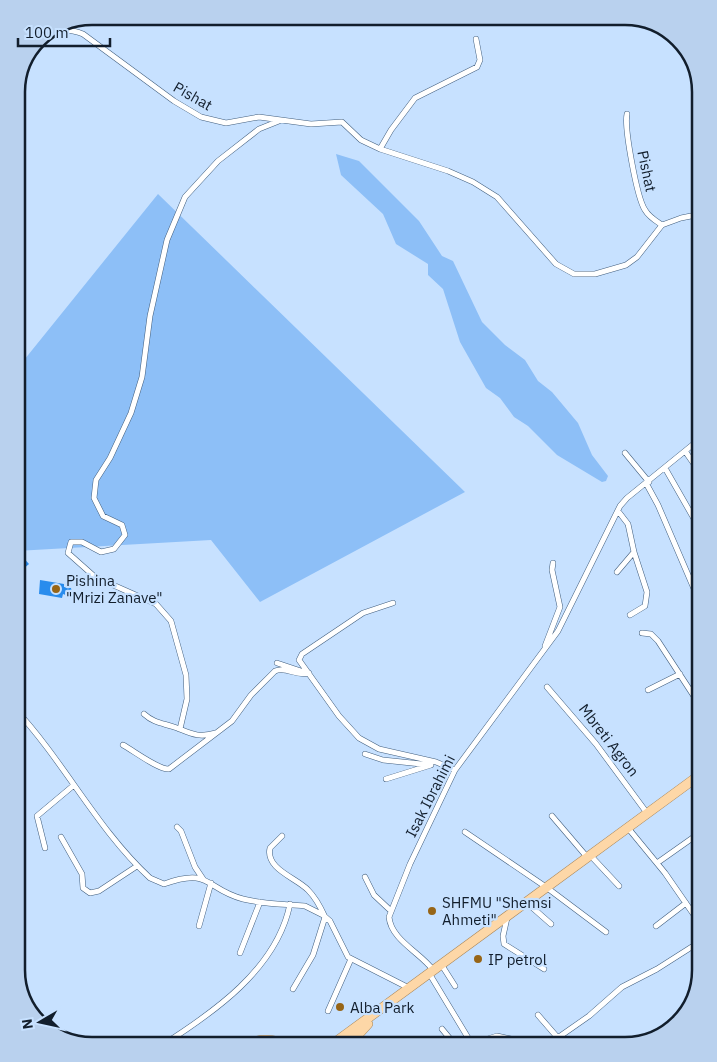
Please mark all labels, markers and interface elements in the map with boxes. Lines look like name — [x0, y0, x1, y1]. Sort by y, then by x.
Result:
scale bar — [18, 15, 110, 47]
text: 100 m — [25, 23, 69, 42]
street label: Pishat — [170, 77, 216, 115]
street label: Pishat — [633, 149, 661, 193]
place label: Pishina "Mrizi Zanave" — [66, 571, 163, 607]
marker: Pishina "Mrizi Zanave" — [50, 583, 62, 595]
street label: Mbreti Agron — [575, 700, 643, 780]
street label: Isak Ibrahimi — [401, 752, 459, 840]
place label: SHFMU "Shemsi Ahmeti" — [442, 893, 552, 929]
marker: SHFMU "Shemsi Ahmeti" — [426, 905, 438, 917]
place label: IP petrol — [488, 950, 547, 969]
marker: IP petrol — [472, 953, 484, 965]
north arrow — [15, 997, 65, 1047]
place label: Alba Park — [350, 998, 414, 1017]
marker: Alba Park — [334, 1001, 346, 1013]
text: N — [17, 1018, 37, 1030]

